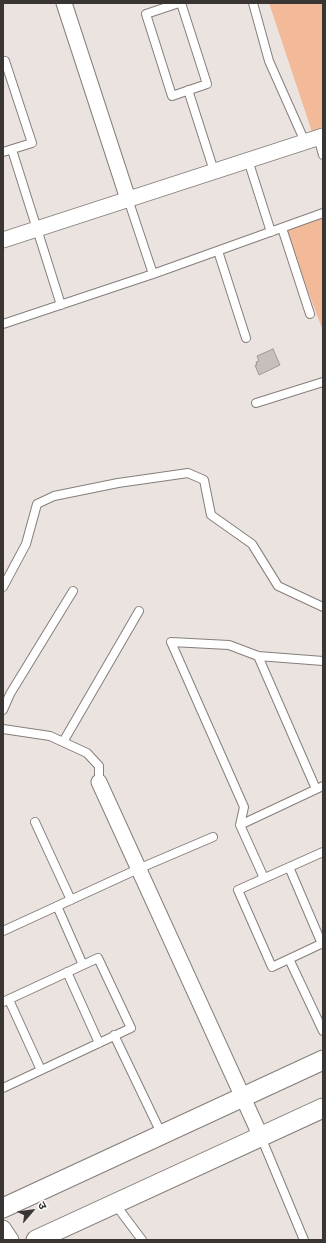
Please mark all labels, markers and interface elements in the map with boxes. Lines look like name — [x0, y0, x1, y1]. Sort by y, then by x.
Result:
north arrow — [12, 1191, 52, 1231]
text: उ — [36, 1200, 49, 1211]

